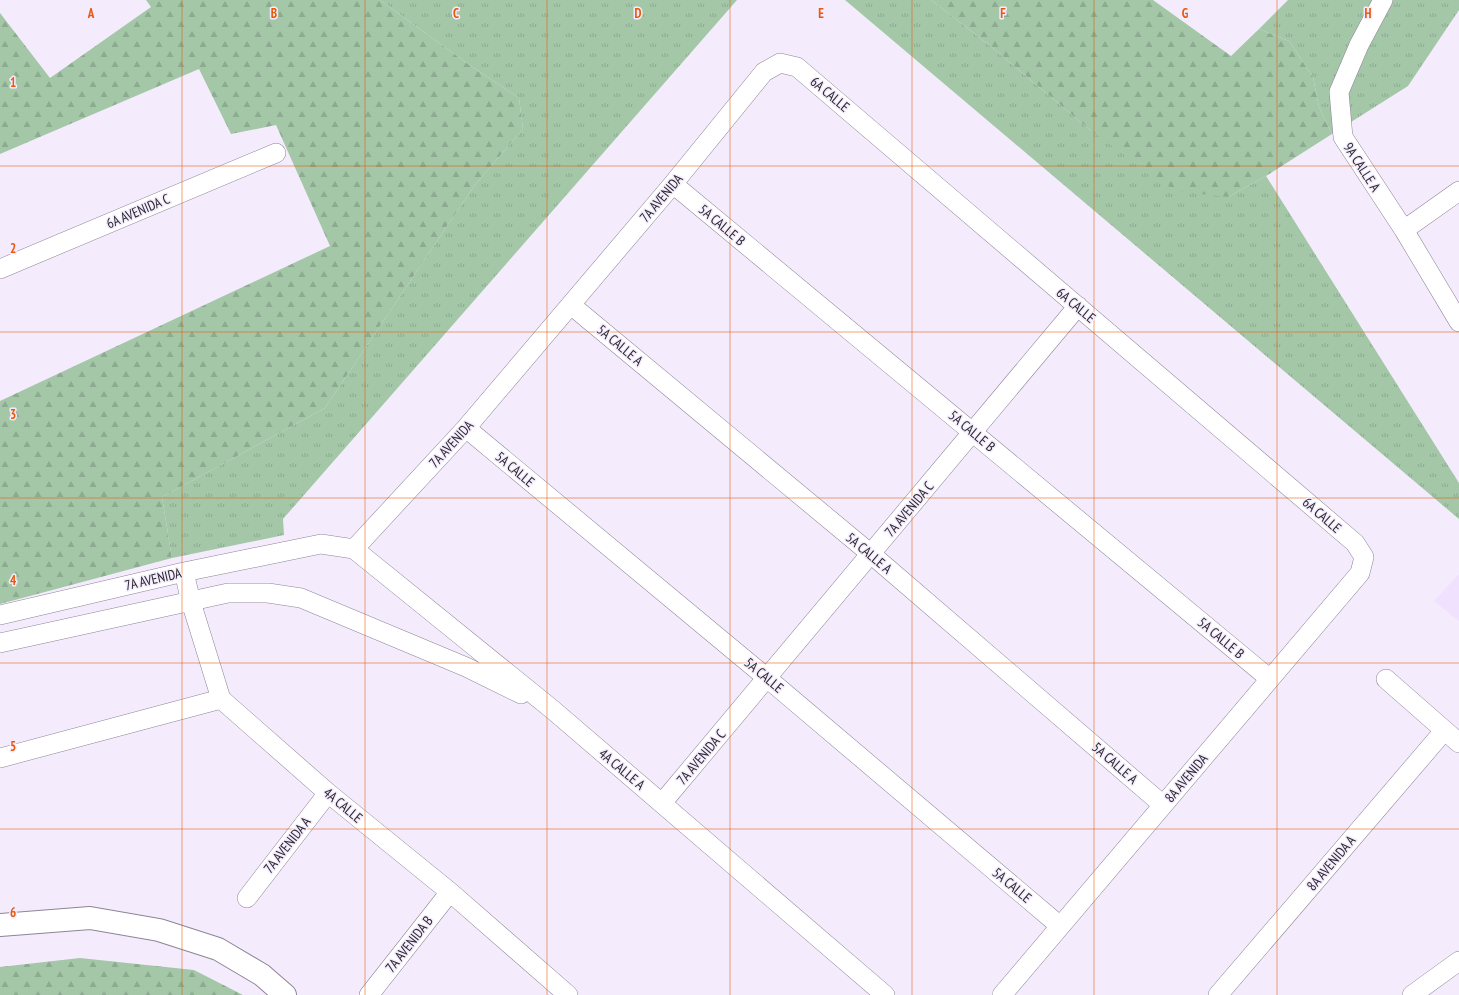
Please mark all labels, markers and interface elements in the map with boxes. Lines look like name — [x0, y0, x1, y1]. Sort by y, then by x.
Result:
text: A — [87, 5, 95, 22]
text: B — [271, 5, 277, 22]
text: C — [453, 5, 459, 22]
text: D — [635, 5, 642, 22]
text: E — [818, 5, 824, 22]
text: F — [1000, 5, 1006, 22]
text: G — [1182, 5, 1189, 22]
text: H — [1365, 5, 1372, 22]
street label: 6A CALLE — [807, 72, 853, 116]
text: 1 — [10, 74, 16, 91]
street label: 9A CALLE A — [1339, 139, 1385, 195]
street label: 7A AVENIDA — [636, 170, 687, 226]
street label: 6A AVENIDA C — [104, 189, 173, 232]
street label: 5A CALLE B — [695, 200, 749, 250]
text: 2 — [10, 240, 16, 257]
street label: 6A CALLE — [1053, 283, 1099, 327]
street label: 5A CALLE A — [593, 320, 647, 370]
text: 3 — [10, 406, 16, 423]
street label: 5A CALLE B — [945, 406, 999, 456]
street label: 7A AVENIDA — [425, 416, 477, 472]
street label: 5A CALLE — [492, 447, 538, 491]
street label: 7A AVENIDA C — [881, 477, 938, 540]
street label: 6A CALLE — [1299, 493, 1345, 537]
street label: 5A CALLE A — [842, 528, 896, 578]
street label: 7A AVENIDA — [123, 564, 184, 594]
text: 4 — [10, 572, 17, 589]
street label: 5A CALLE B — [1194, 613, 1248, 663]
street label: 5A CALLE — [741, 653, 787, 697]
street label: 7A AVENIDA C — [673, 725, 730, 788]
text: 5 — [10, 738, 16, 755]
street label: 5A CALLE A — [1088, 738, 1142, 788]
street label: 4A CALLE A — [595, 744, 649, 794]
street label: 8A AVENIDA — [1160, 750, 1212, 806]
street label: 4A CALLE — [320, 783, 366, 827]
street label: 7A AVENIDA A — [259, 813, 315, 877]
street label: 8A AVENIDA A — [1303, 831, 1360, 894]
street label: 5A CALLE — [989, 863, 1035, 907]
text: 6 — [10, 904, 16, 921]
street label: 7A AVENIDA B — [381, 912, 437, 976]

